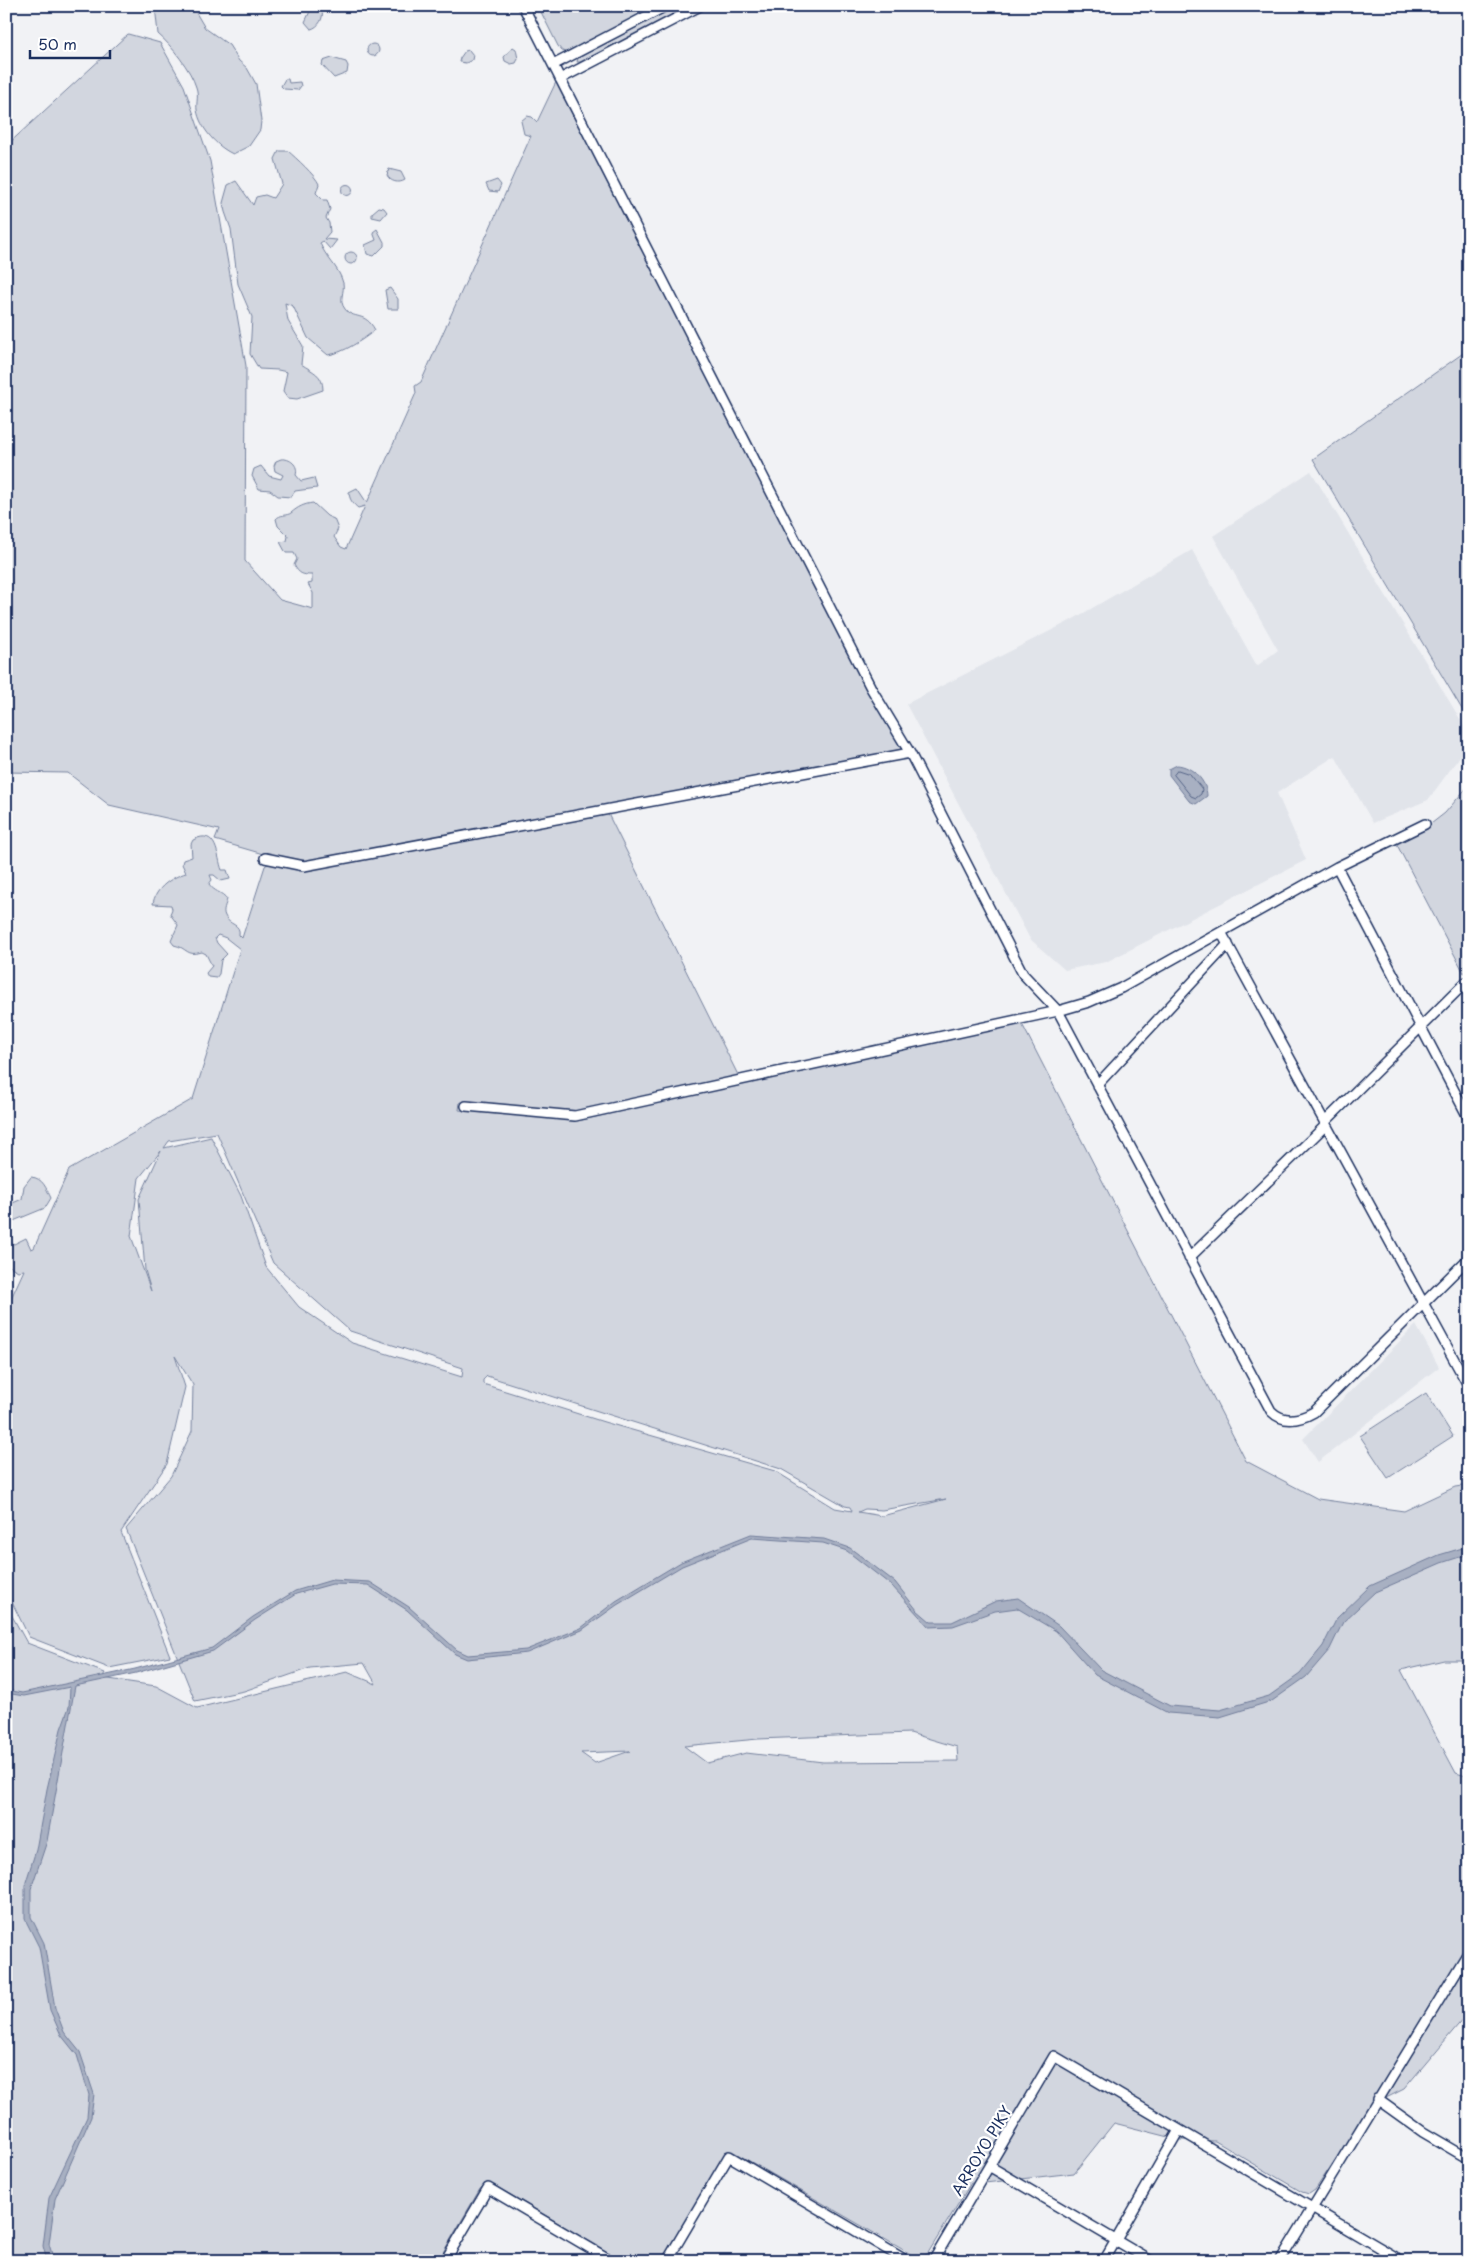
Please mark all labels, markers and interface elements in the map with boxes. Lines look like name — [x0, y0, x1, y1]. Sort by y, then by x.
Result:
scale bar — [30, 28, 110, 60]
text: 50 m — [38, 32, 77, 55]
street label: ARROYO PIKY — [945, 2101, 1017, 2200]

